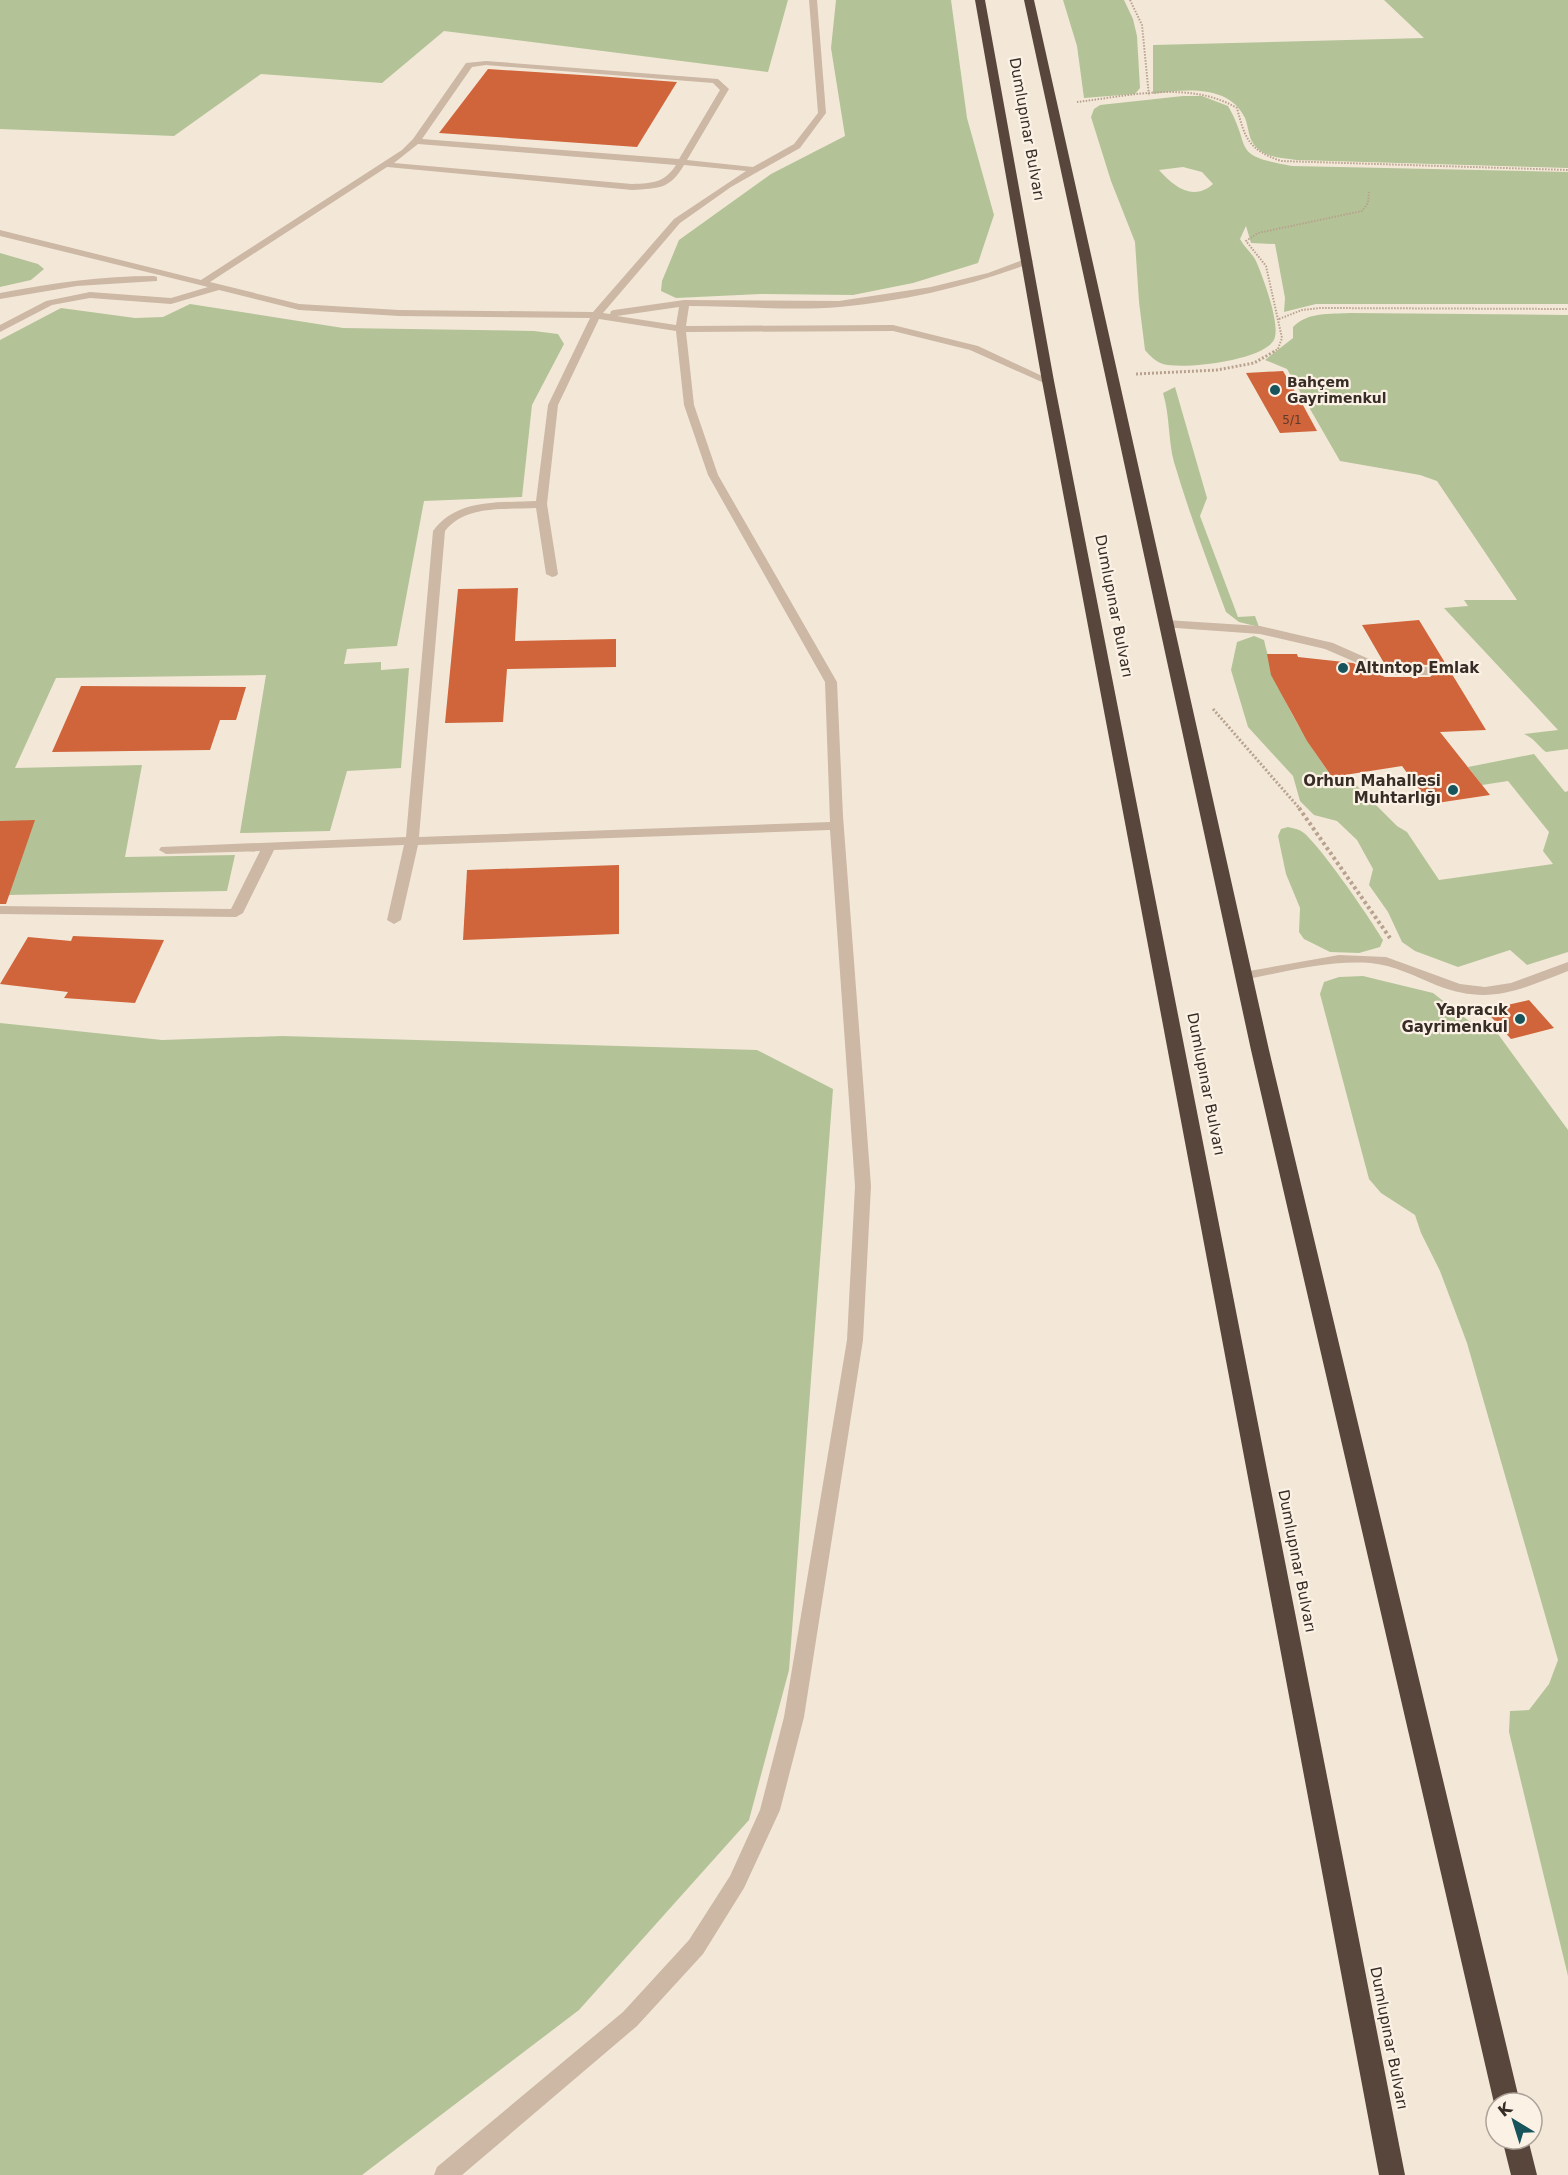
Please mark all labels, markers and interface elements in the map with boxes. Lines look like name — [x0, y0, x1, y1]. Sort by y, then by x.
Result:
street label: Dumlupınar Bulvarı — [1006, 56, 1048, 202]
place label: Bahçem Gayrimenkul — [1287, 374, 1386, 406]
marker: Bahçem Gayrimenkul — [1268, 383, 1282, 397]
house number: 5/1 — [1282, 413, 1302, 427]
street label: Dumlupınar Bulvarı — [1091, 533, 1137, 679]
place label: Altıntop Emlak — [1355, 659, 1480, 677]
marker: Altıntop Emlak — [1336, 661, 1350, 675]
place label: Orhun Mahallesi Muhtarlığı — [1303, 772, 1441, 807]
marker: Orhun Mahallesi Muhtarlığı — [1446, 783, 1460, 797]
place label: Yapracık Gayrimenkul — [1401, 1001, 1509, 1036]
street label: Dumlupınar Bulvarı — [1183, 1011, 1229, 1157]
marker: Yapracık Gayrimenkul — [1513, 1012, 1527, 1026]
street label: Dumlupınar Bulvarı — [1274, 1488, 1320, 1634]
street label: Dumlupınar Bulvarı — [1366, 1965, 1412, 2111]
north arrow — [1484, 2091, 1544, 2151]
text: K — [1494, 2098, 1516, 2121]

